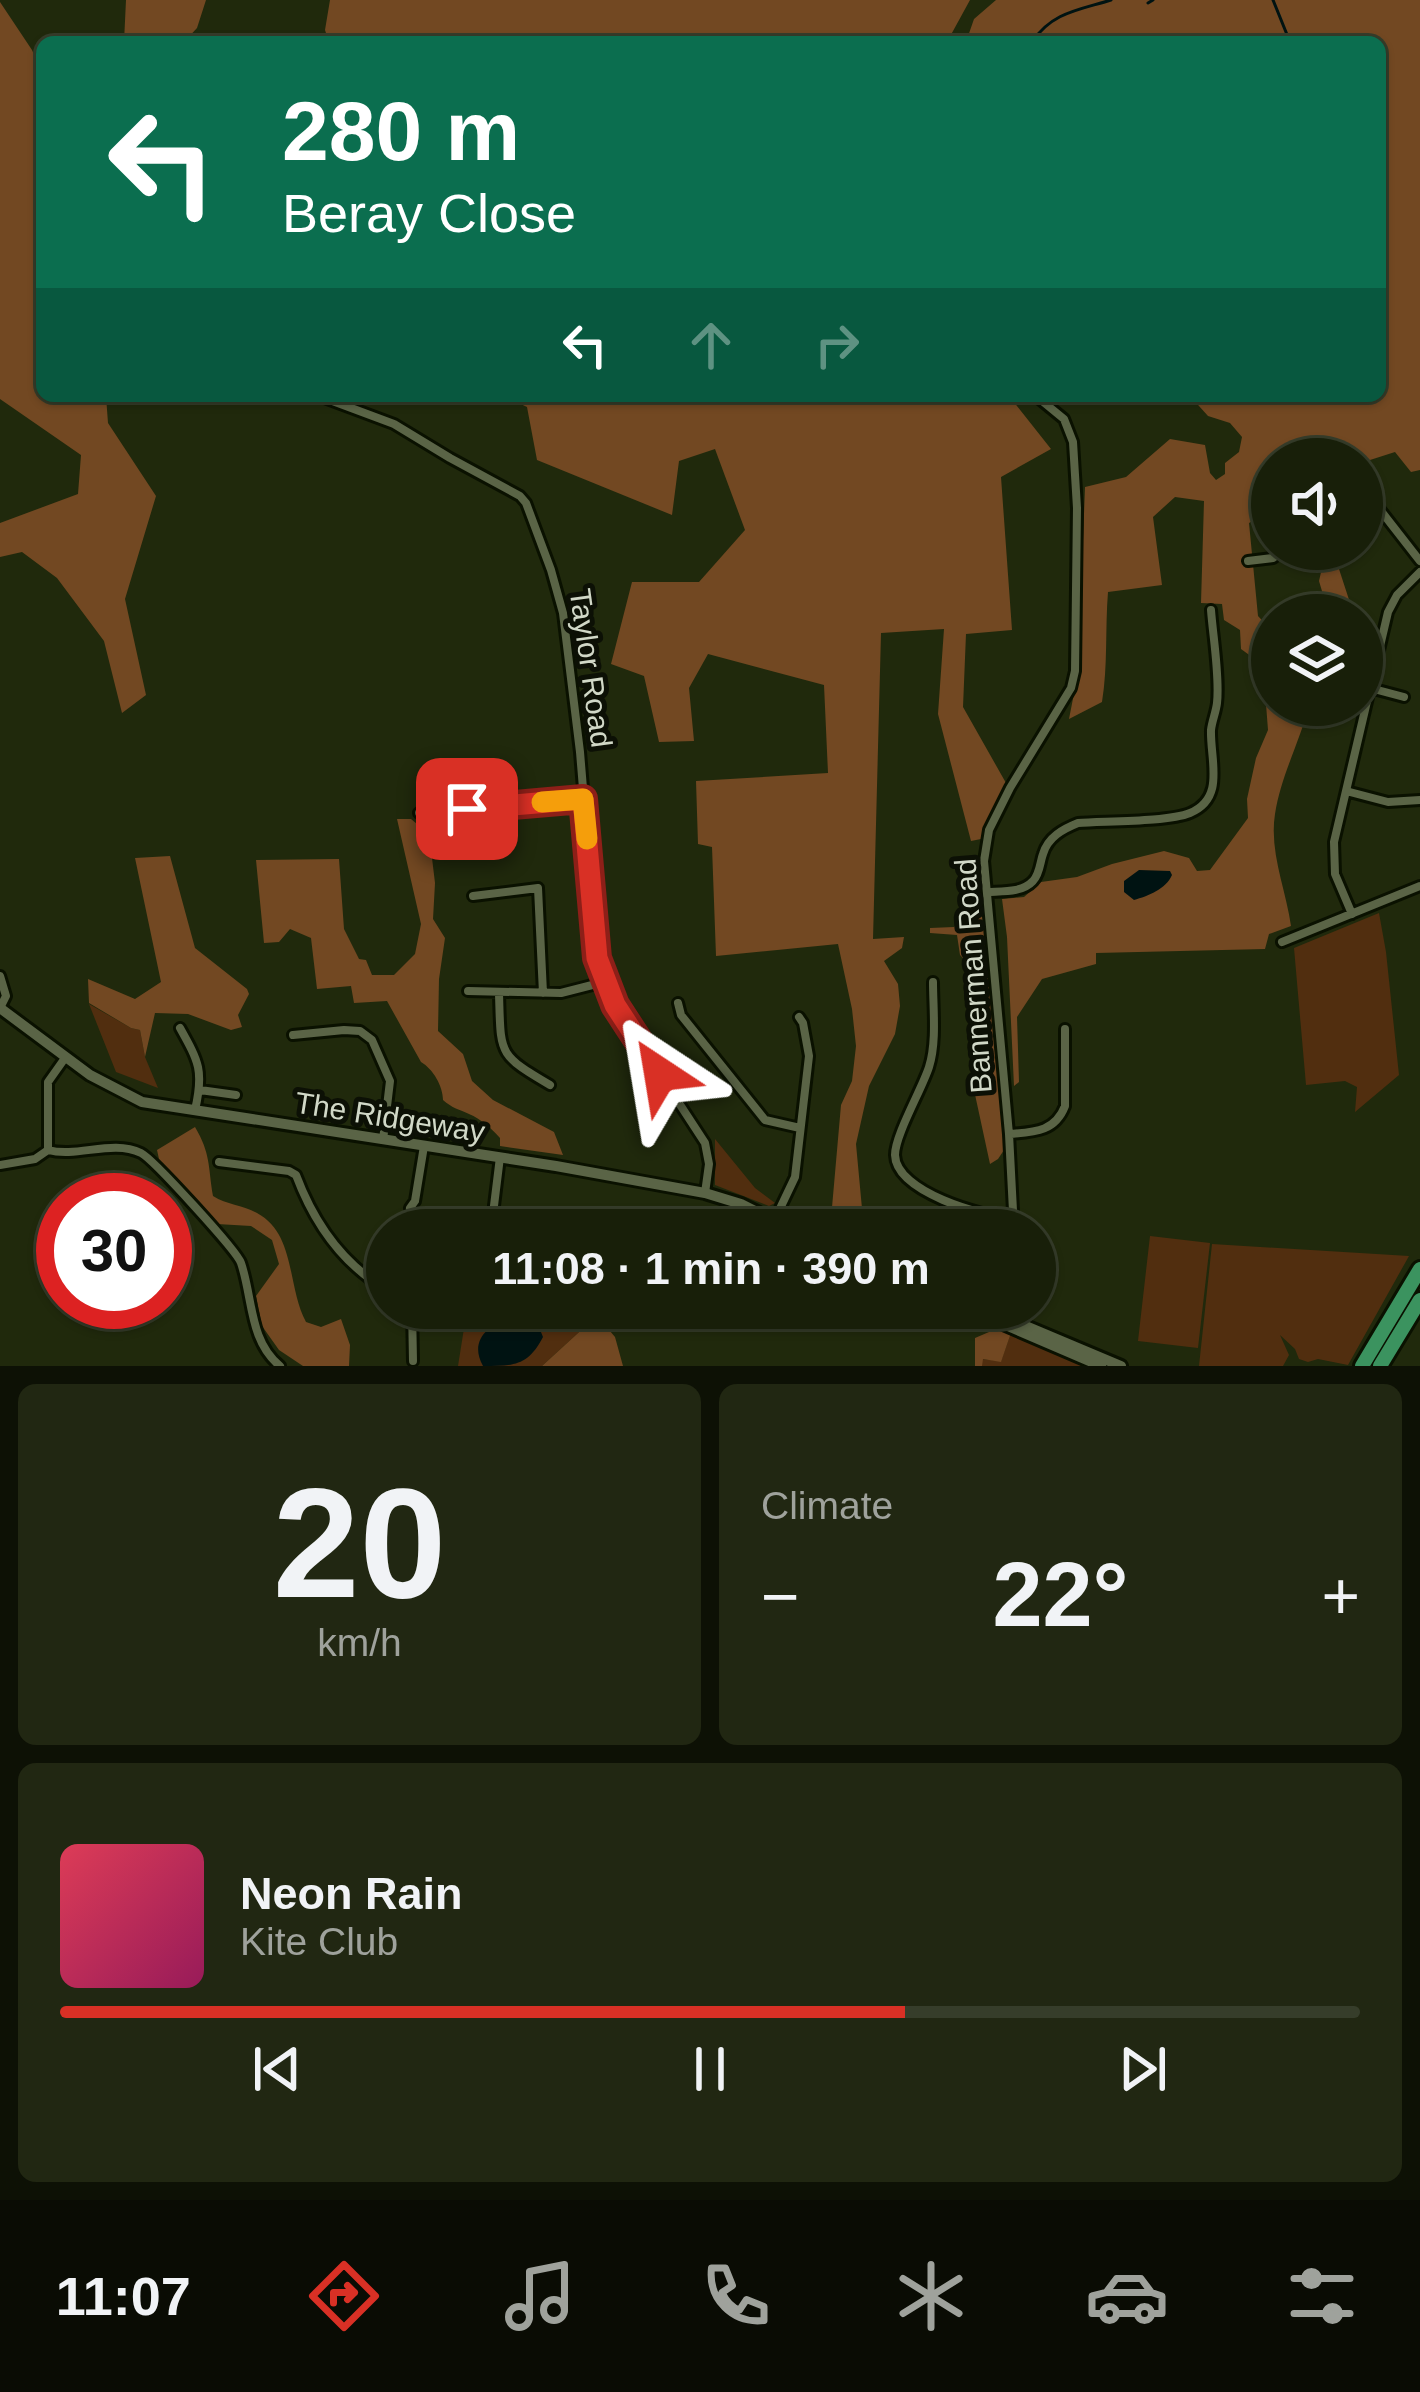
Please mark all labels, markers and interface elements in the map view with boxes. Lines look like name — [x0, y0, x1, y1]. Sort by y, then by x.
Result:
icon: left — [84, 84, 240, 240]
text: 280 m — [282, 84, 520, 178]
text: Beray Close — [282, 183, 576, 243]
icon: left — [552, 312, 618, 378]
icon: ahead — [678, 312, 744, 378]
icon: right — [804, 312, 870, 378]
map controls — [1251, 438, 1383, 726]
button: sound — [1251, 438, 1383, 570]
street label: Taylor Road — [564, 586, 618, 750]
button: layers — [1251, 594, 1383, 726]
pin — [416, 758, 518, 860]
icon: arrive — [434, 776, 500, 842]
street label: Bannerman Road — [948, 858, 998, 1094]
position arrow — [597, 1011, 723, 1137]
street label: The Ridgeway — [293, 1086, 487, 1148]
speed limit sign: 30 — [36, 1173, 192, 1329]
text: 11:08 · 1 min · 390 m — [492, 1243, 930, 1294]
text: 20 — [273, 1456, 446, 1630]
text: Climate — [761, 1484, 893, 1527]
text: 22° — [992, 1545, 1129, 1645]
text: − — [761, 1559, 800, 1633]
text: + — [1321, 1559, 1360, 1633]
text: km/h — [317, 1621, 402, 1664]
text: Neon Rain — [240, 1868, 463, 1919]
text: Kite Club — [240, 1920, 398, 1963]
icon: previous — [244, 2036, 310, 2102]
icon: pause — [677, 2036, 743, 2102]
icon: next — [1110, 2036, 1176, 2102]
icon: directions — [302, 2254, 386, 2338]
icon: music — [498, 2254, 582, 2338]
icon: phone — [694, 2254, 778, 2338]
icon: climate — [889, 2254, 973, 2338]
icon: car — [1085, 2254, 1169, 2338]
icon: filters — [1280, 2254, 1364, 2338]
text: 11:07 — [56, 2266, 191, 2326]

